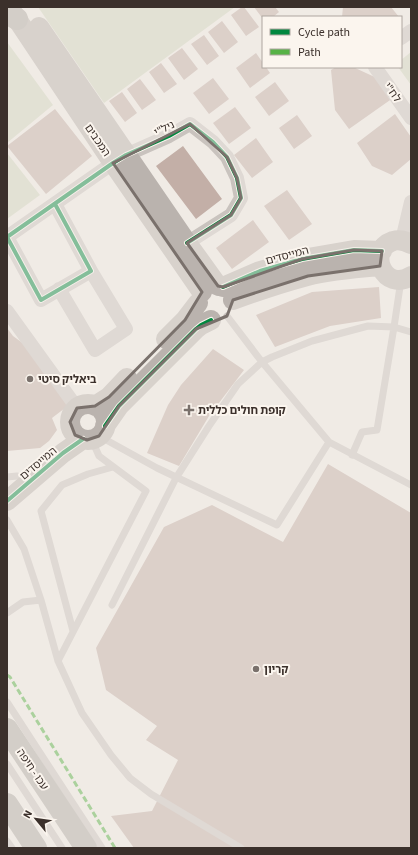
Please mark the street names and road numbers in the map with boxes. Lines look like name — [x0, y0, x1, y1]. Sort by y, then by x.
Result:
street label: לח"י — [380, 79, 405, 105]
street label: ניל"י — [152, 117, 177, 140]
street label: המכבים — [81, 121, 114, 160]
street label: המייסדים — [264, 243, 310, 268]
street label: המייסדים — [17, 443, 60, 483]
street label: עכו - חיפה — [13, 746, 52, 793]

